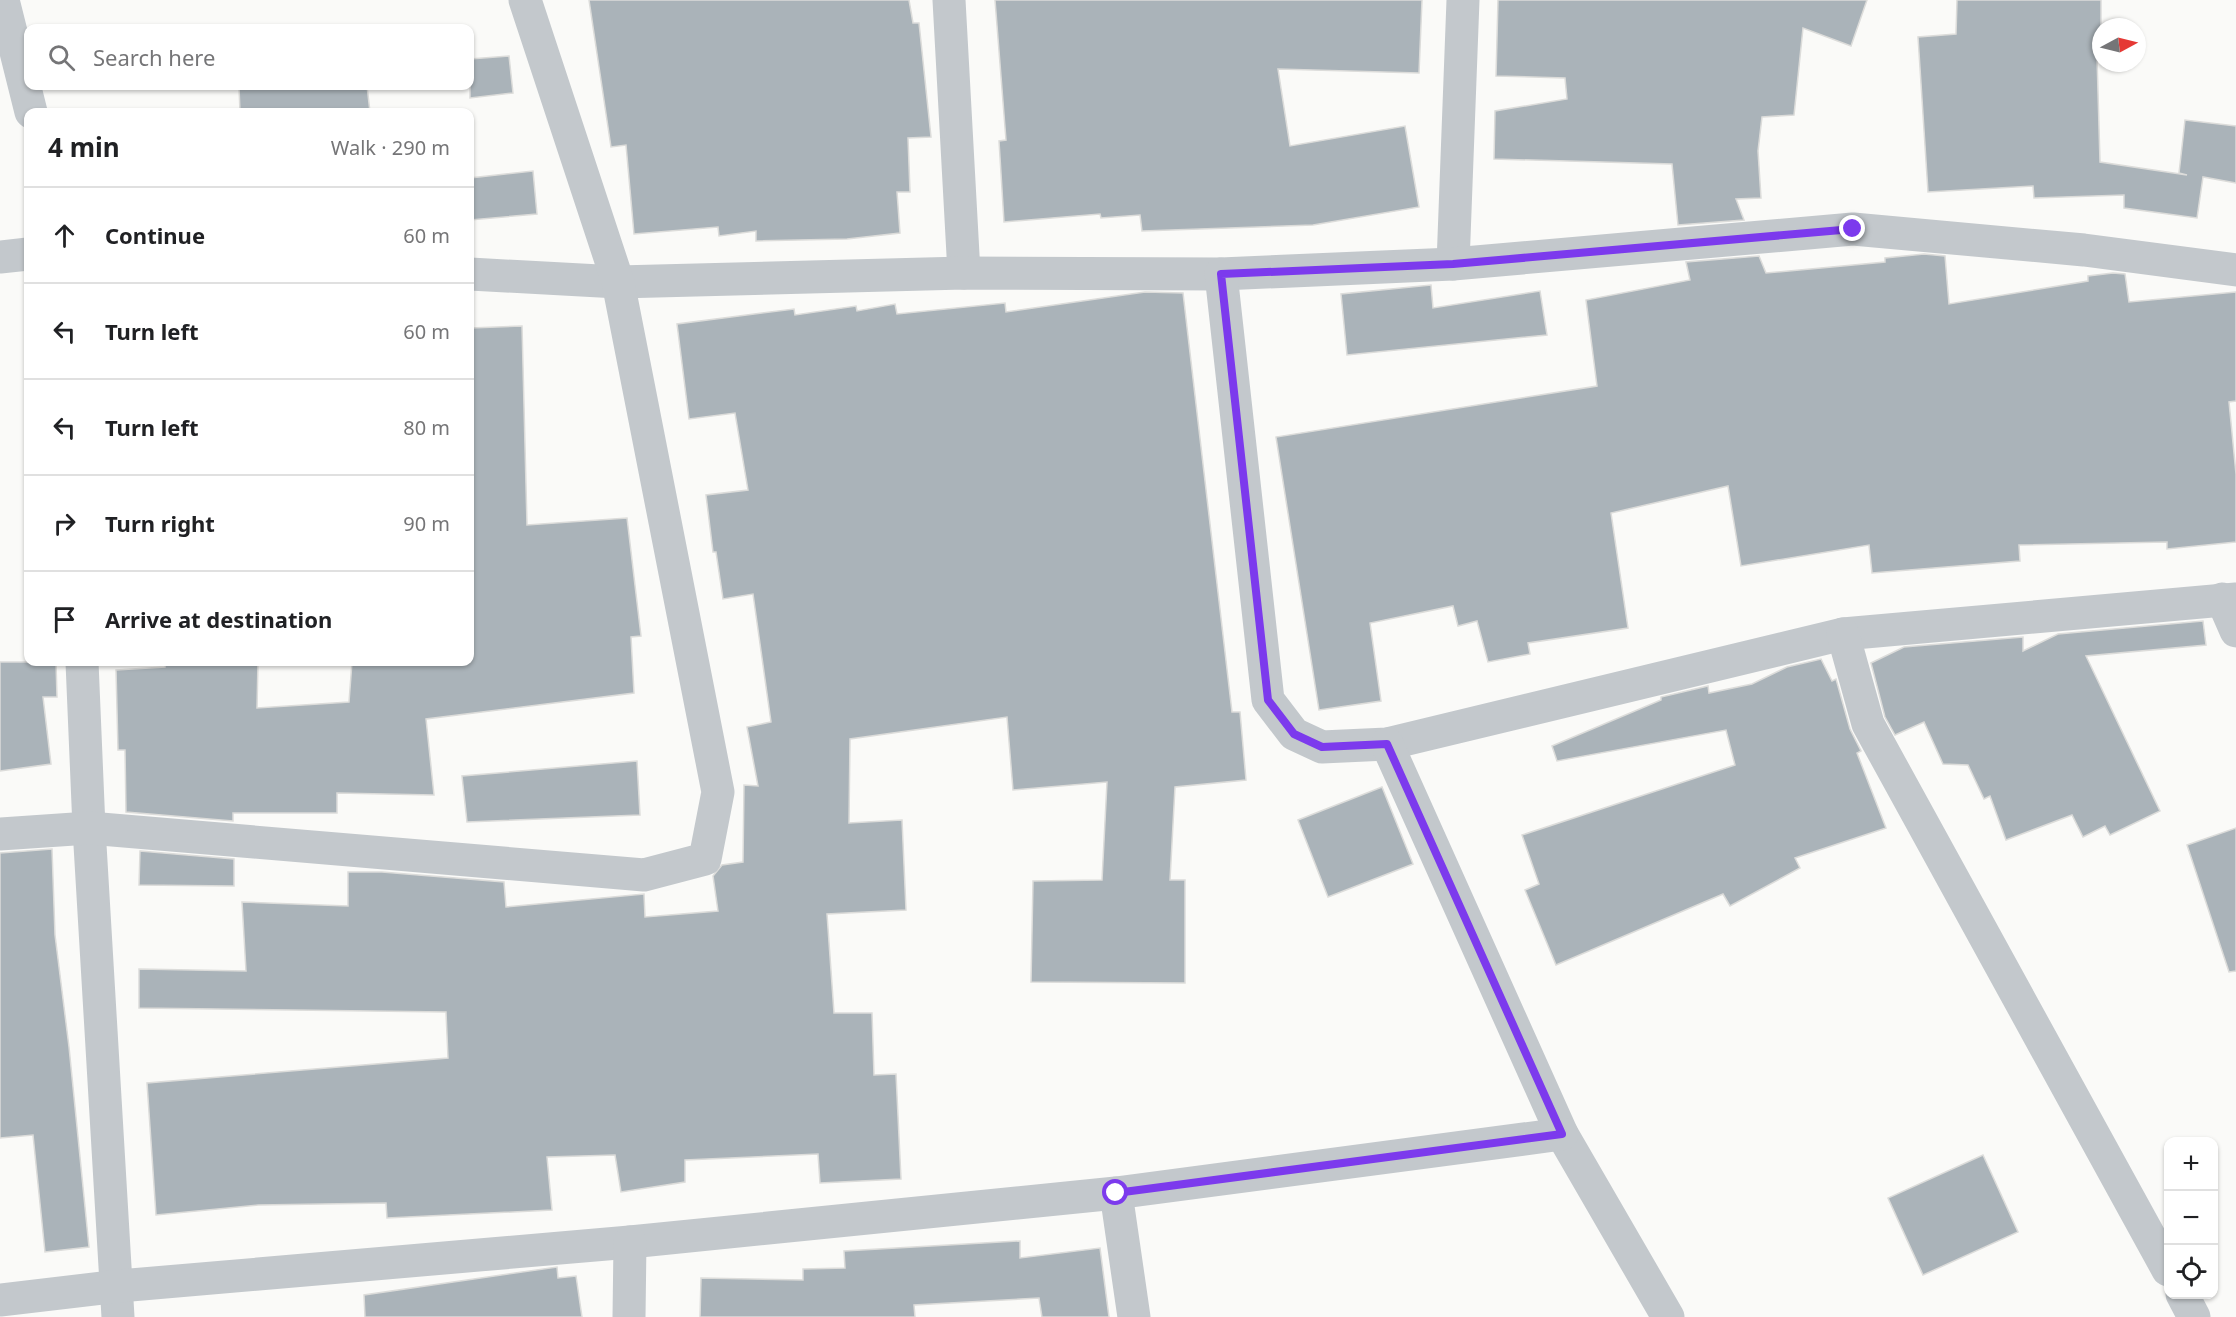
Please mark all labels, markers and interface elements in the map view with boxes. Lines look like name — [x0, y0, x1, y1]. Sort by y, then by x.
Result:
north arrow — [2092, 18, 2146, 72]
search box — [24, 24, 474, 90]
icon: search — [45, 41, 78, 74]
text: Search here — [93, 42, 215, 72]
text: 4 min — [48, 129, 120, 165]
text: Walk · 290 m — [331, 134, 450, 161]
route end — [1839, 215, 1865, 241]
icon: ahead — [48, 219, 81, 252]
text: Continue — [105, 220, 205, 250]
text: 60 m — [403, 222, 450, 249]
icon: left — [48, 315, 81, 348]
text: Turn left — [105, 316, 199, 346]
text: 60 m — [403, 318, 450, 345]
icon: left — [48, 411, 81, 444]
text: Turn left — [105, 412, 199, 442]
text: 80 m — [403, 414, 450, 441]
icon: right — [48, 507, 81, 540]
text: Turn right — [105, 508, 215, 538]
text: 90 m — [403, 510, 450, 537]
icon: arrive — [48, 603, 81, 636]
text: Arrive at destination — [105, 604, 332, 634]
map controls — [2164, 1137, 2218, 1299]
button: + — [2164, 1137, 2218, 1191]
route start — [1102, 1179, 1128, 1205]
button: − — [2164, 1191, 2218, 1245]
button: locate — [2164, 1245, 2218, 1299]

